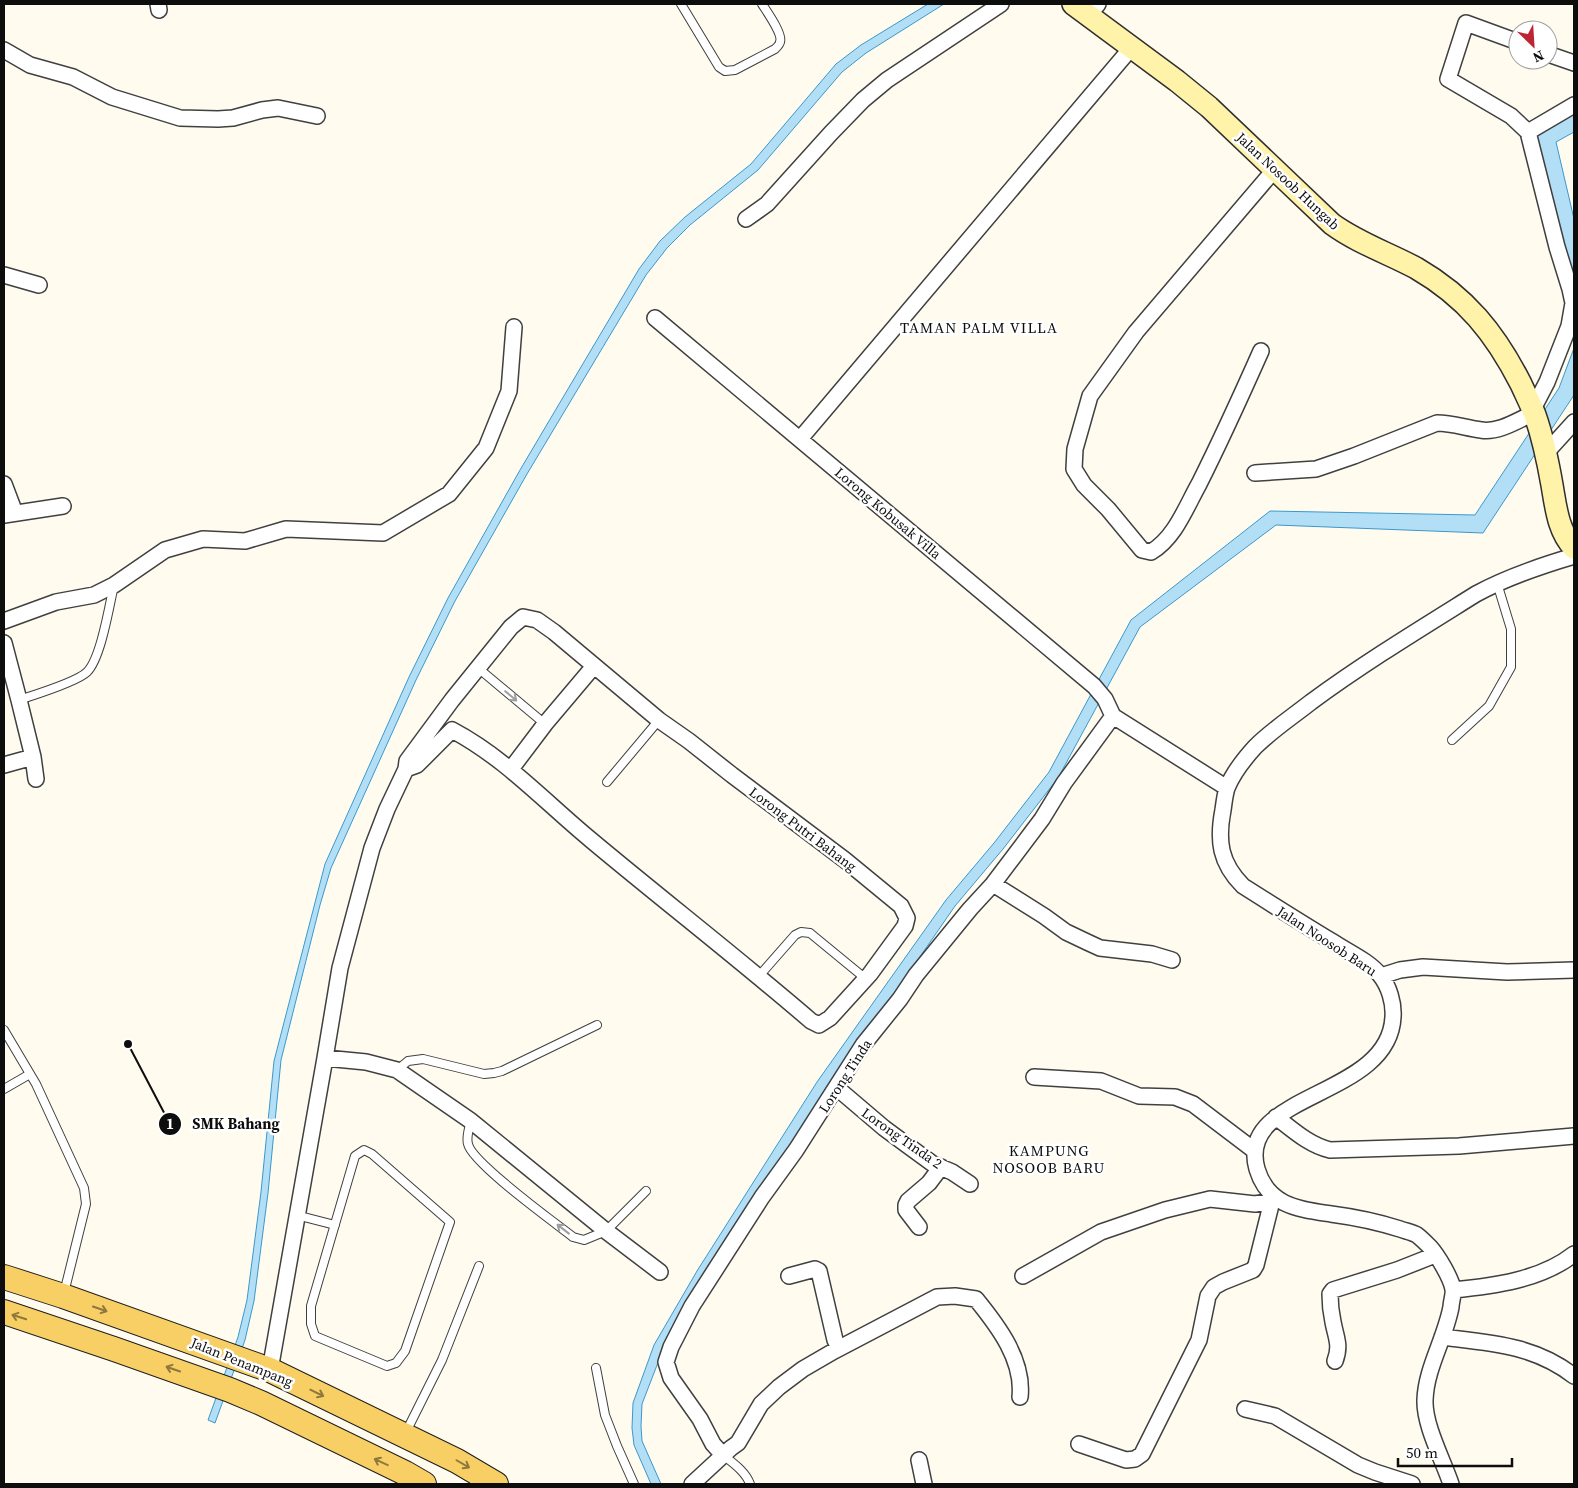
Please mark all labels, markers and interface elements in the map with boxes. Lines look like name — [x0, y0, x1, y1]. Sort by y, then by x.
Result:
north arrow — [1508, 20, 1558, 70]
text: N — [1530, 46, 1547, 68]
street label: Jalan Nosoob Hungab — [1231, 127, 1344, 234]
district label: TAMAN PALM VILLA — [900, 317, 1058, 338]
street label: Lorong Kobusak Villa — [830, 462, 946, 564]
one-way arrow — [505, 690, 518, 701]
street label: Lorong Putri Bahang — [745, 782, 861, 876]
street label: Jalan Noosob Baru — [1272, 901, 1381, 981]
street label: Lorong Tinda — [814, 1034, 877, 1117]
street label: Lorong Tinda 2 — [858, 1103, 946, 1173]
callout: SMK Bahang — [158, 1109, 290, 1139]
text: 1 — [166, 1113, 174, 1134]
text: SMK Bahang — [192, 1113, 280, 1134]
district label: KAMPUNG NOSOOB BARU — [993, 1140, 1105, 1178]
one-way arrow — [556, 1223, 569, 1234]
one-way arrow — [92, 1305, 107, 1314]
one-way arrow — [11, 1312, 27, 1322]
street label: Jalan Penampang — [187, 1332, 296, 1392]
one-way arrow — [165, 1364, 181, 1374]
one-way arrow — [309, 1389, 324, 1398]
scale bar — [1398, 1436, 1512, 1468]
text: 50 m — [1406, 1442, 1438, 1463]
one-way arrow — [374, 1456, 389, 1466]
one-way arrow — [455, 1460, 469, 1470]

